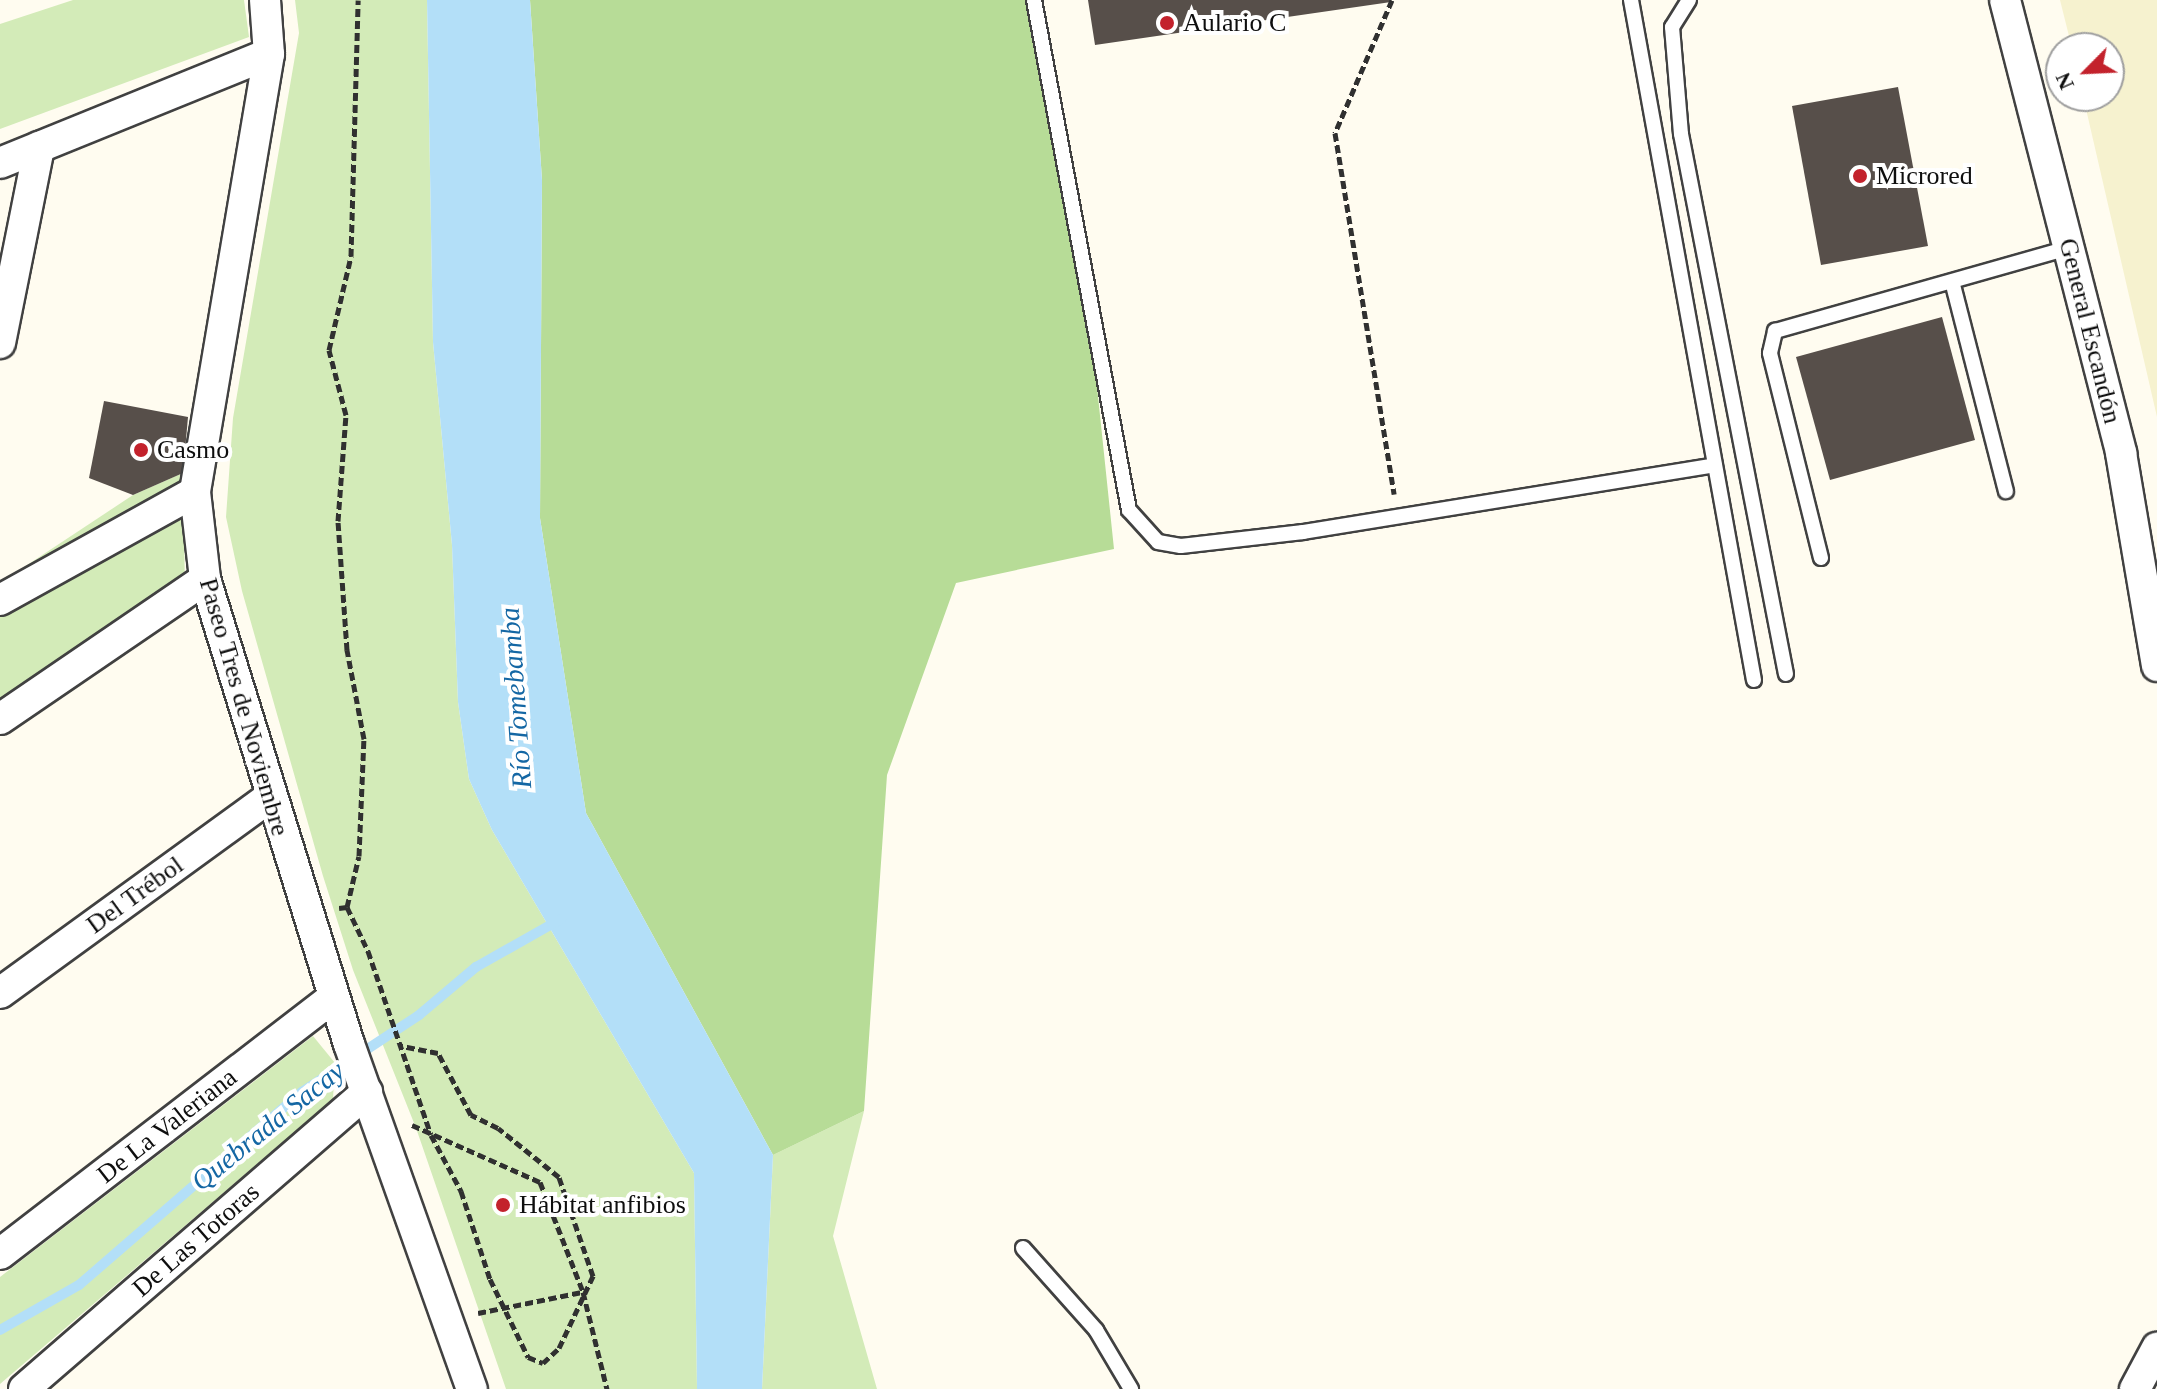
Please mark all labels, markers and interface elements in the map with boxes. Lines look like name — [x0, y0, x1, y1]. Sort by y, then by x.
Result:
place label: Aulario C — [1183, 7, 1286, 39]
marker: Aulario C — [1158, 14, 1176, 32]
north arrow — [2045, 32, 2125, 112]
text: N — [2050, 69, 2079, 94]
place label: Microred — [1876, 160, 1973, 192]
marker: Microred — [1851, 167, 1869, 185]
street label: General Escandón — [2052, 235, 2128, 427]
place label: Casmo — [157, 434, 229, 466]
marker: Casmo — [132, 441, 150, 459]
street label: Paseo Tres de Noviembre — [192, 574, 296, 840]
water label: Río Tomebamba — [493, 606, 539, 790]
street label: Del Trébol — [80, 849, 190, 941]
water label: Quebrada Sacay — [185, 1054, 351, 1198]
street label: De La Valeriana — [91, 1062, 243, 1190]
street label: De Las Totoras — [126, 1176, 266, 1304]
place label: Hábitat anfibios — [519, 1189, 686, 1221]
marker: Hábitat anfibios — [494, 1196, 512, 1214]

